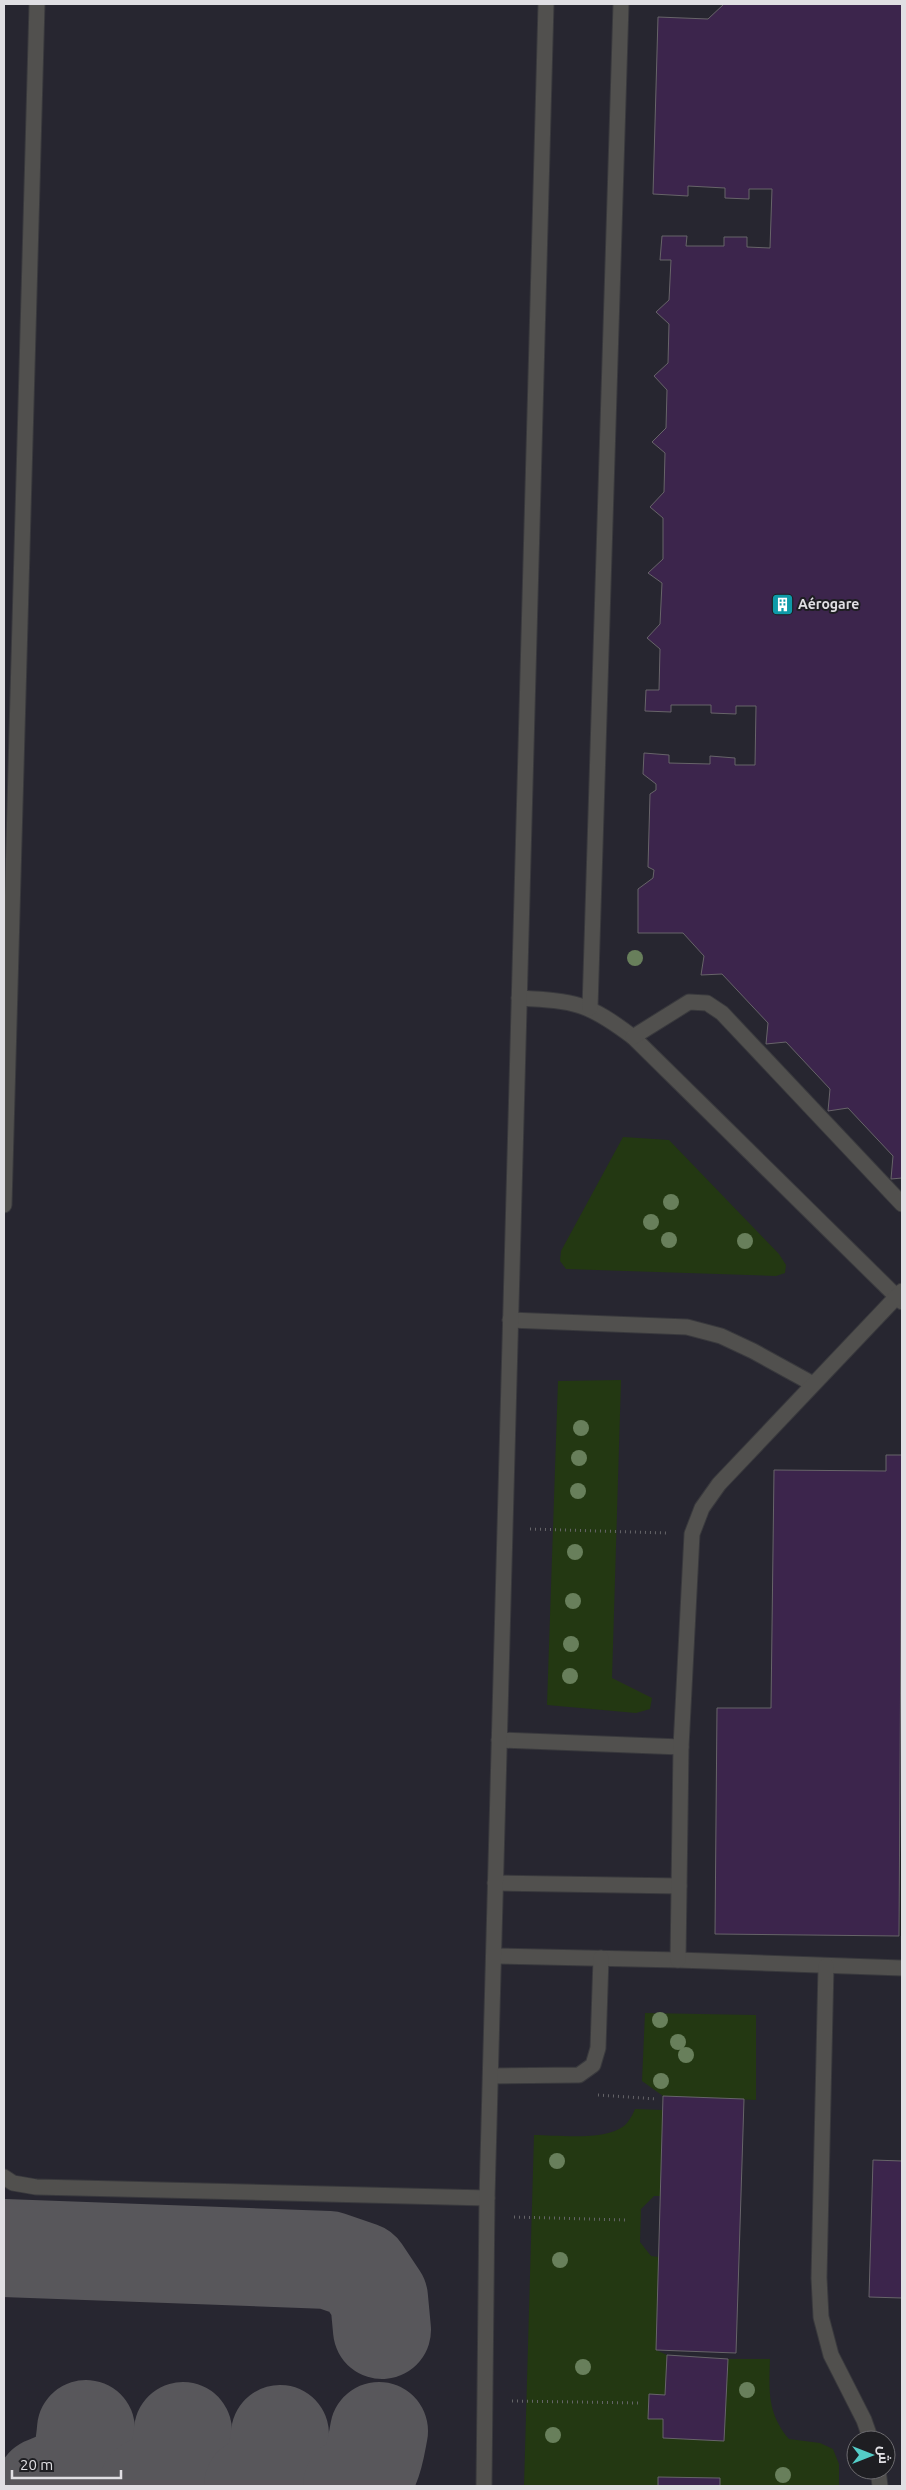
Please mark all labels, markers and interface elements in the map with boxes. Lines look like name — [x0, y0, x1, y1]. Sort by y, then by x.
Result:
building icon: Aérogare — [770, 592, 794, 616]
place label: Aérogare — [798, 596, 859, 612]
north arrow — [846, 2430, 896, 2480]
text: ش — [875, 2446, 892, 2464]
scale bar — [12, 2448, 121, 2480]
text: 20 m — [20, 2456, 53, 2473]

